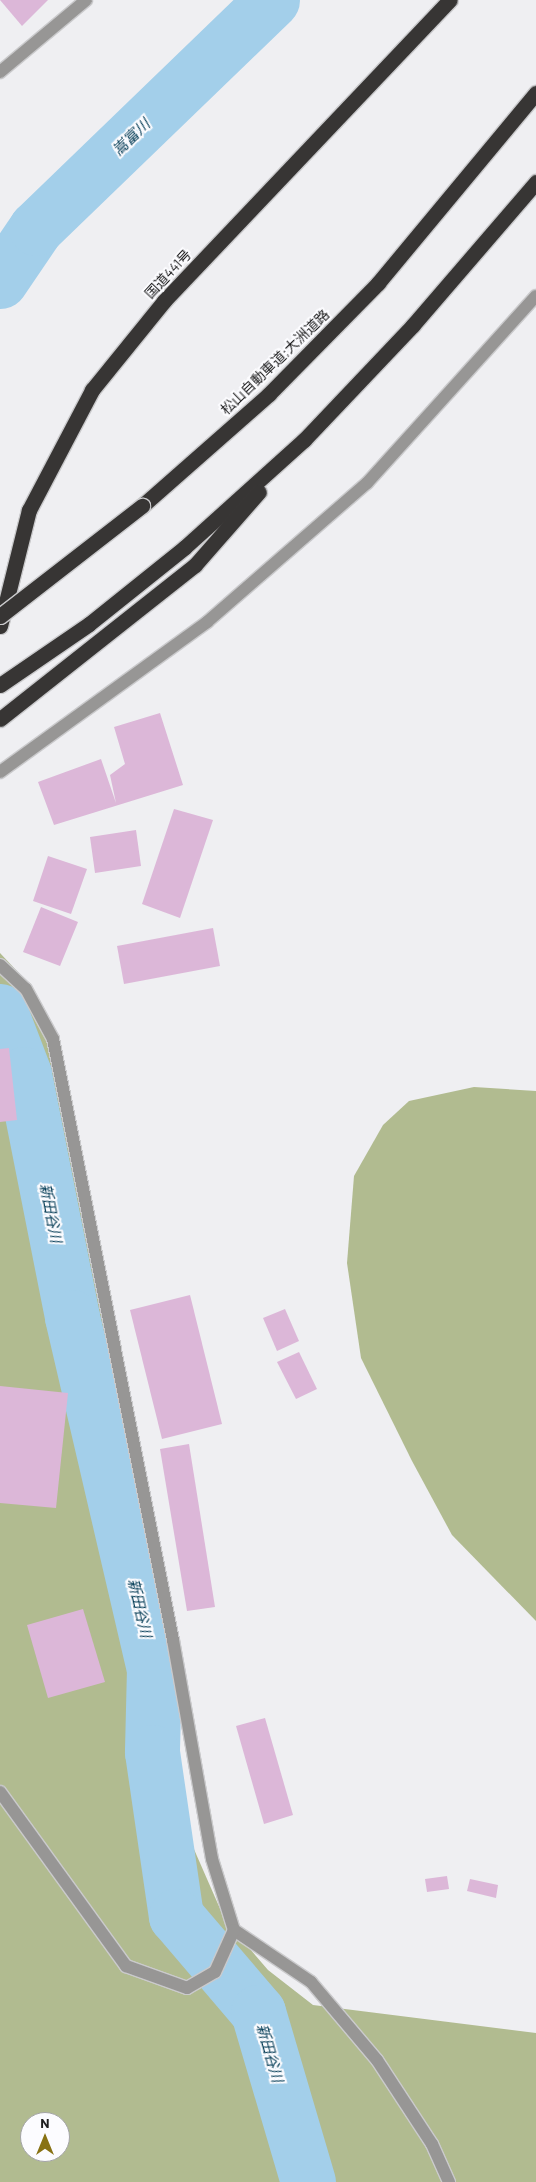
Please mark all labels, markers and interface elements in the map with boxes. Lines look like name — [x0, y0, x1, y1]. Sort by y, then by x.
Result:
water label: 嵩富川 — [109, 115, 153, 159]
street label: 国道441号 — [141, 246, 195, 302]
street label: 松山自動車道;大洲道路 — [217, 306, 333, 418]
water label: 新田谷川 — [36, 1182, 66, 1244]
water label: 新田谷川 — [124, 1577, 156, 1639]
water label: 新田谷川 — [253, 2022, 287, 2084]
north arrow — [20, 2112, 70, 2162]
text: N — [40, 2114, 50, 2131]

